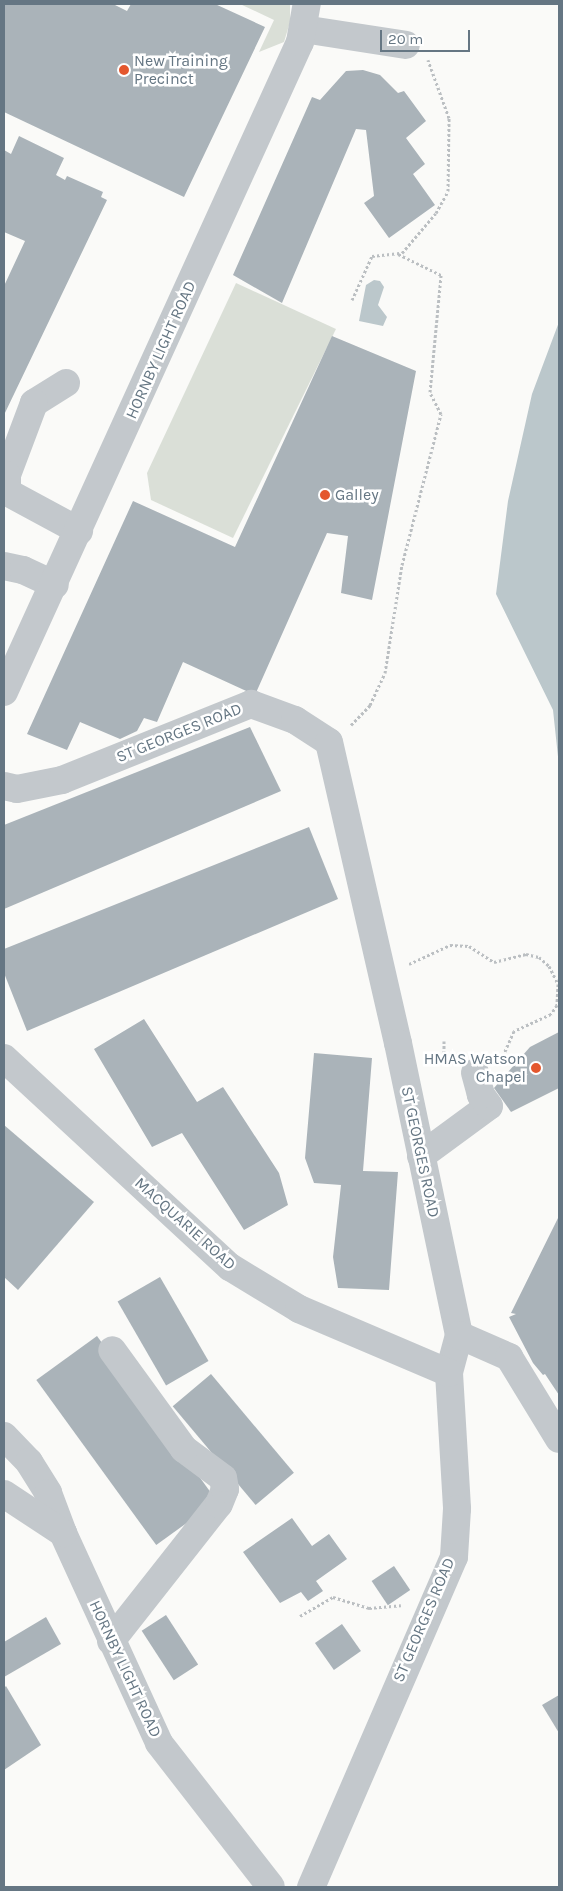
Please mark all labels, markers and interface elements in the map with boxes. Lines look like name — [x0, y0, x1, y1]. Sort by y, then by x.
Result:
scale bar — [383, 20, 473, 52]
text: 20 m — [388, 30, 423, 48]
place label: New Training Precinct — [134, 51, 228, 89]
marker: New Training Precinct — [118, 64, 130, 76]
street label: HORNBY LIGHT ROAD — [122, 278, 200, 422]
place label: Galley — [335, 485, 379, 505]
marker: Galley — [319, 489, 331, 501]
street label: ST GEORGES ROAD — [113, 699, 245, 767]
place label: HMAS Watson Chapel — [424, 1049, 526, 1087]
marker: HMAS Watson Chapel — [530, 1062, 542, 1074]
street label: ST GEORGES ROAD — [397, 1085, 443, 1219]
street label: MACQUARIE ROAD — [130, 1174, 240, 1274]
street label: ST GEORGES ROAD — [389, 1555, 459, 1685]
street label: HORNBY LIGHT ROAD — [85, 1597, 165, 1741]

